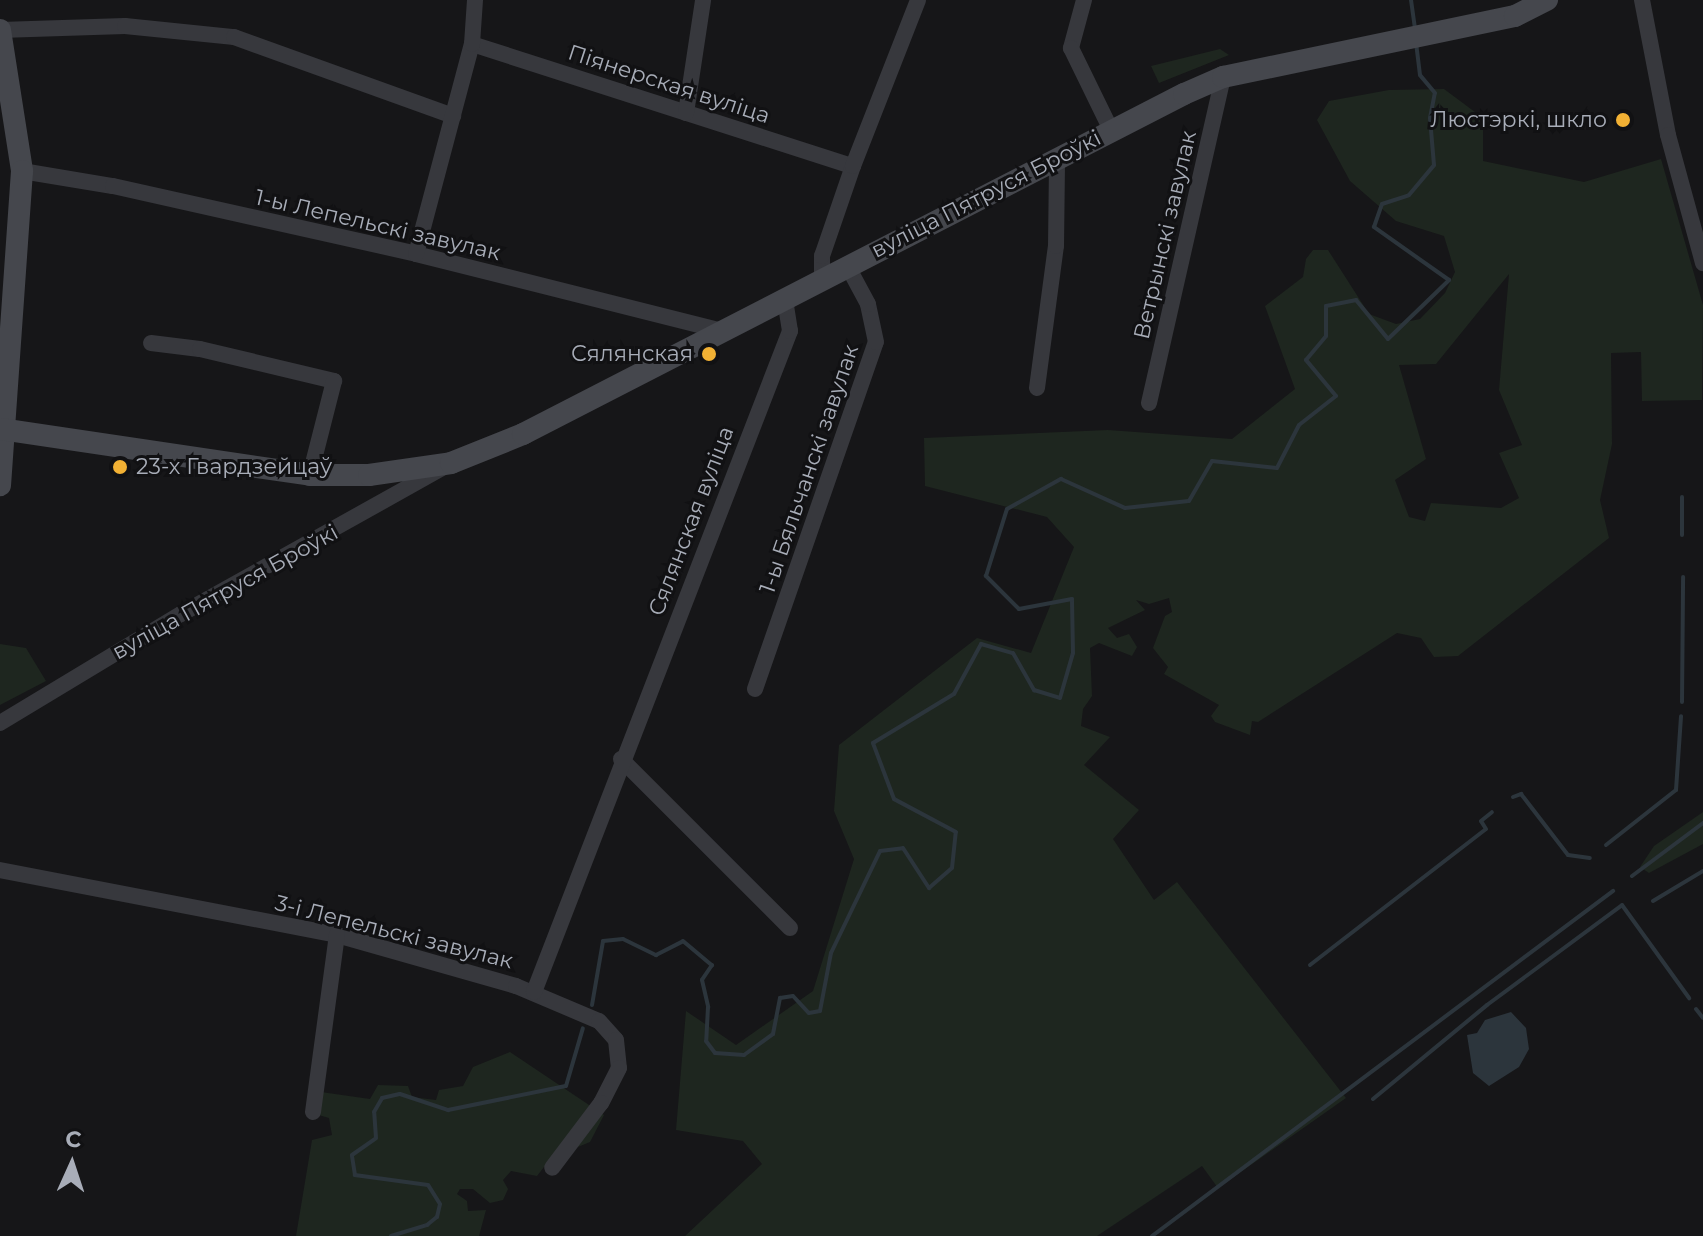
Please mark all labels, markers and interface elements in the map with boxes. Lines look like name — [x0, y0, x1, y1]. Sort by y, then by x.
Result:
street label: Піянерская вуліца — [565, 39, 773, 129]
place label: Люстэркі, шкло — [1430, 107, 1607, 133]
marker: Люстэркі, шкло — [1614, 111, 1632, 129]
street label: вуліца Пятруся Броўкі — [867, 125, 1105, 263]
street label: Ветрынскі завулак — [1128, 128, 1202, 342]
street label: 1-ы Лепельскі завулак — [253, 184, 503, 266]
place label: Сялянская — [571, 341, 693, 367]
street label: 1-ы Бяльчанскі завулак — [754, 341, 864, 597]
marker: Сялянская — [700, 345, 718, 363]
street label: Сялянская вуліца — [643, 423, 739, 619]
place label: 23-х Гвардзейцаў — [136, 454, 332, 480]
marker: 23-х Гвардзейцаў — [111, 458, 129, 476]
street label: вуліца Пятруся Броўкі — [107, 519, 343, 665]
street label: 3-і Лепельскі завулак — [272, 890, 516, 974]
north arrow — [32, 1124, 112, 1204]
text: С — [65, 1126, 82, 1153]

